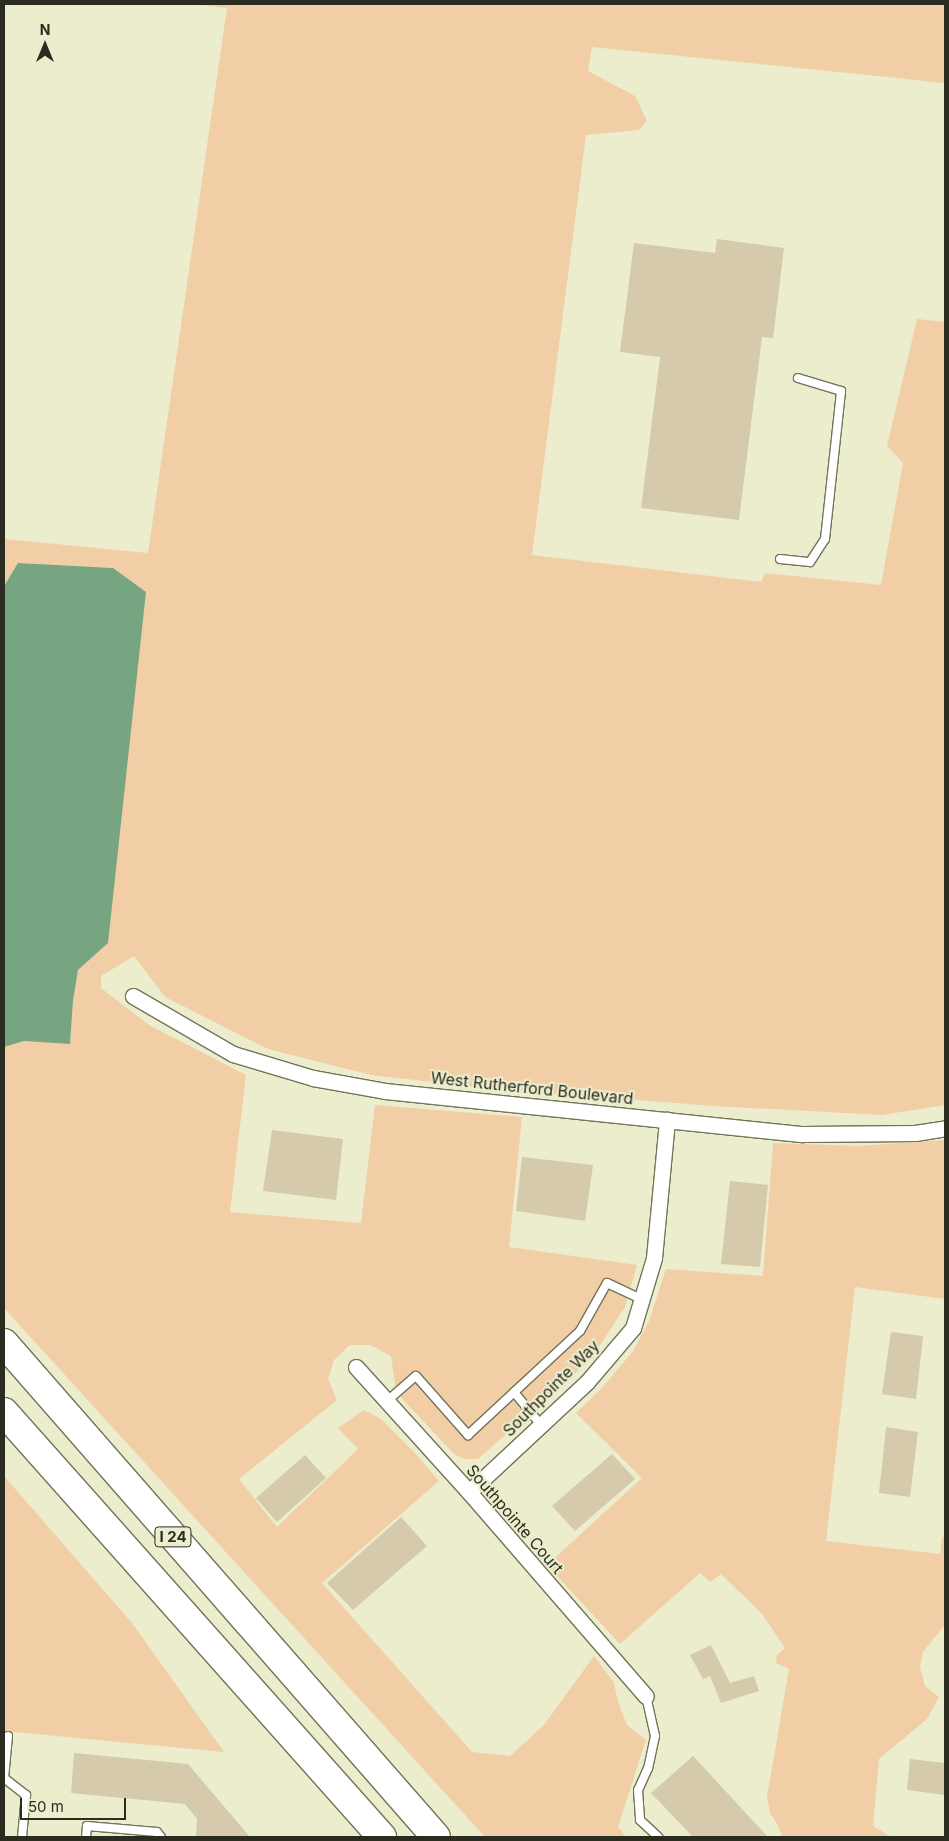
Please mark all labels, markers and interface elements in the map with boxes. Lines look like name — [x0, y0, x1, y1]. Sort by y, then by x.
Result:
north arrow — [20, 20, 70, 70]
text: N — [40, 21, 50, 38]
street label: West Rutherford Boulevard — [430, 1068, 634, 1108]
street label: Southpointe Way — [499, 1336, 603, 1440]
street label: Southpointe Court — [463, 1461, 567, 1577]
road number: I 24 — [154, 1524, 192, 1550]
scale bar — [22, 1788, 129, 1820]
text: 50 m — [28, 1797, 64, 1816]

